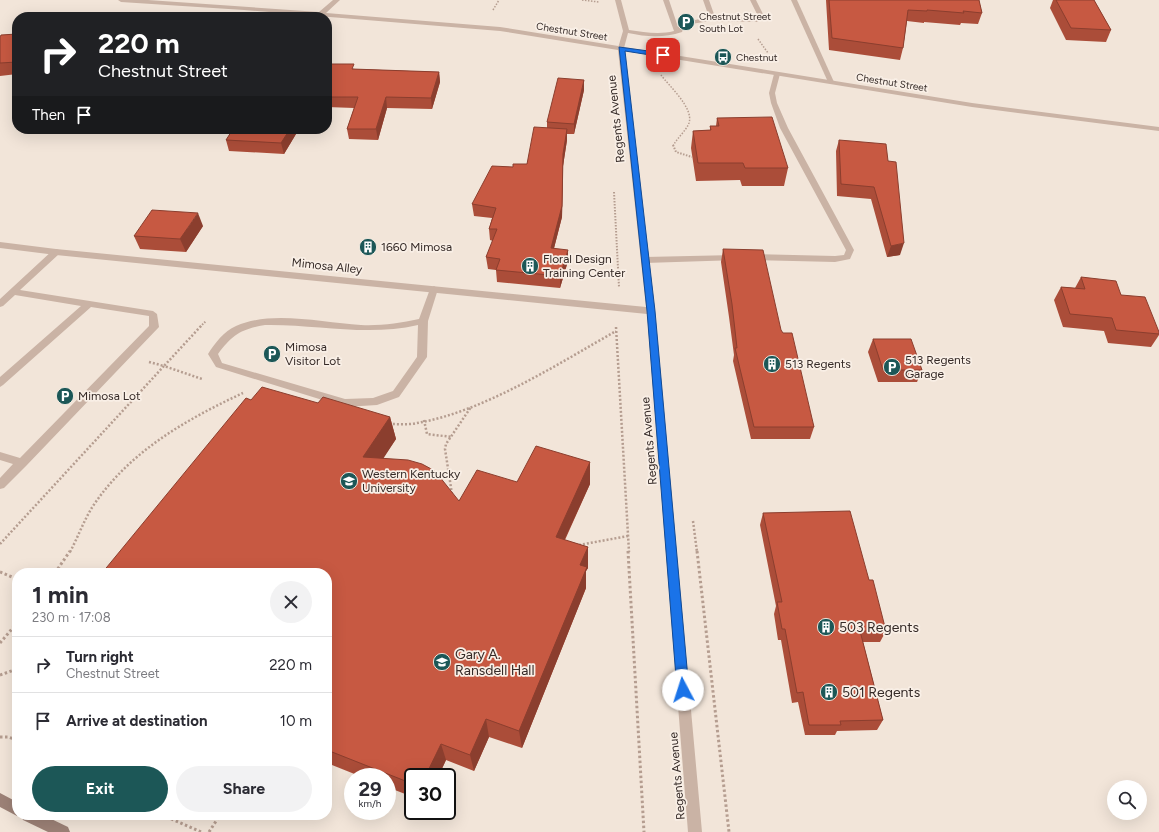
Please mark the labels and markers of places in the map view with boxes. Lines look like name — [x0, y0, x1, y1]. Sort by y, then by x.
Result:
place label: Chestnut Street South Lot — [699, 10, 771, 35]
parking icon: Chestnut Street South Lot — [676, 12, 696, 32]
pin — [646, 38, 680, 72]
bus stop icon: Chestnut — [713, 47, 733, 67]
place label: Chestnut — [736, 51, 778, 64]
building icon: 1660 Mimosa — [358, 237, 378, 257]
place label: 1660 Mimosa — [381, 240, 452, 254]
place label: Floral Design Training Center — [543, 252, 625, 280]
building icon: Floral Design Training Center — [520, 256, 540, 276]
place label: Mimosa Visitor Lot — [285, 340, 341, 368]
parking icon: Mimosa Visitor Lot — [262, 344, 282, 364]
place label: 513 Regents Garage — [905, 353, 971, 381]
building icon: 513 Regents — [762, 354, 782, 374]
place label: 513 Regents — [785, 357, 851, 371]
parking icon: 513 Regents Garage — [882, 357, 902, 377]
parking icon: Mimosa Lot — [55, 386, 75, 406]
place label: Mimosa Lot — [78, 389, 141, 403]
place label: Western Kentucky University — [362, 467, 461, 495]
school or university icon: Western Kentucky University — [339, 471, 359, 491]
building icon: 503 Regents — [816, 617, 836, 637]
place label: 503 Regents — [839, 619, 919, 636]
place label: Gary A. Ransdell Hall — [455, 646, 535, 679]
school or university icon: Gary A. Ransdell Hall — [432, 652, 452, 672]
building icon: 501 Regents — [819, 682, 839, 702]
place label: 501 Regents — [842, 684, 920, 701]

